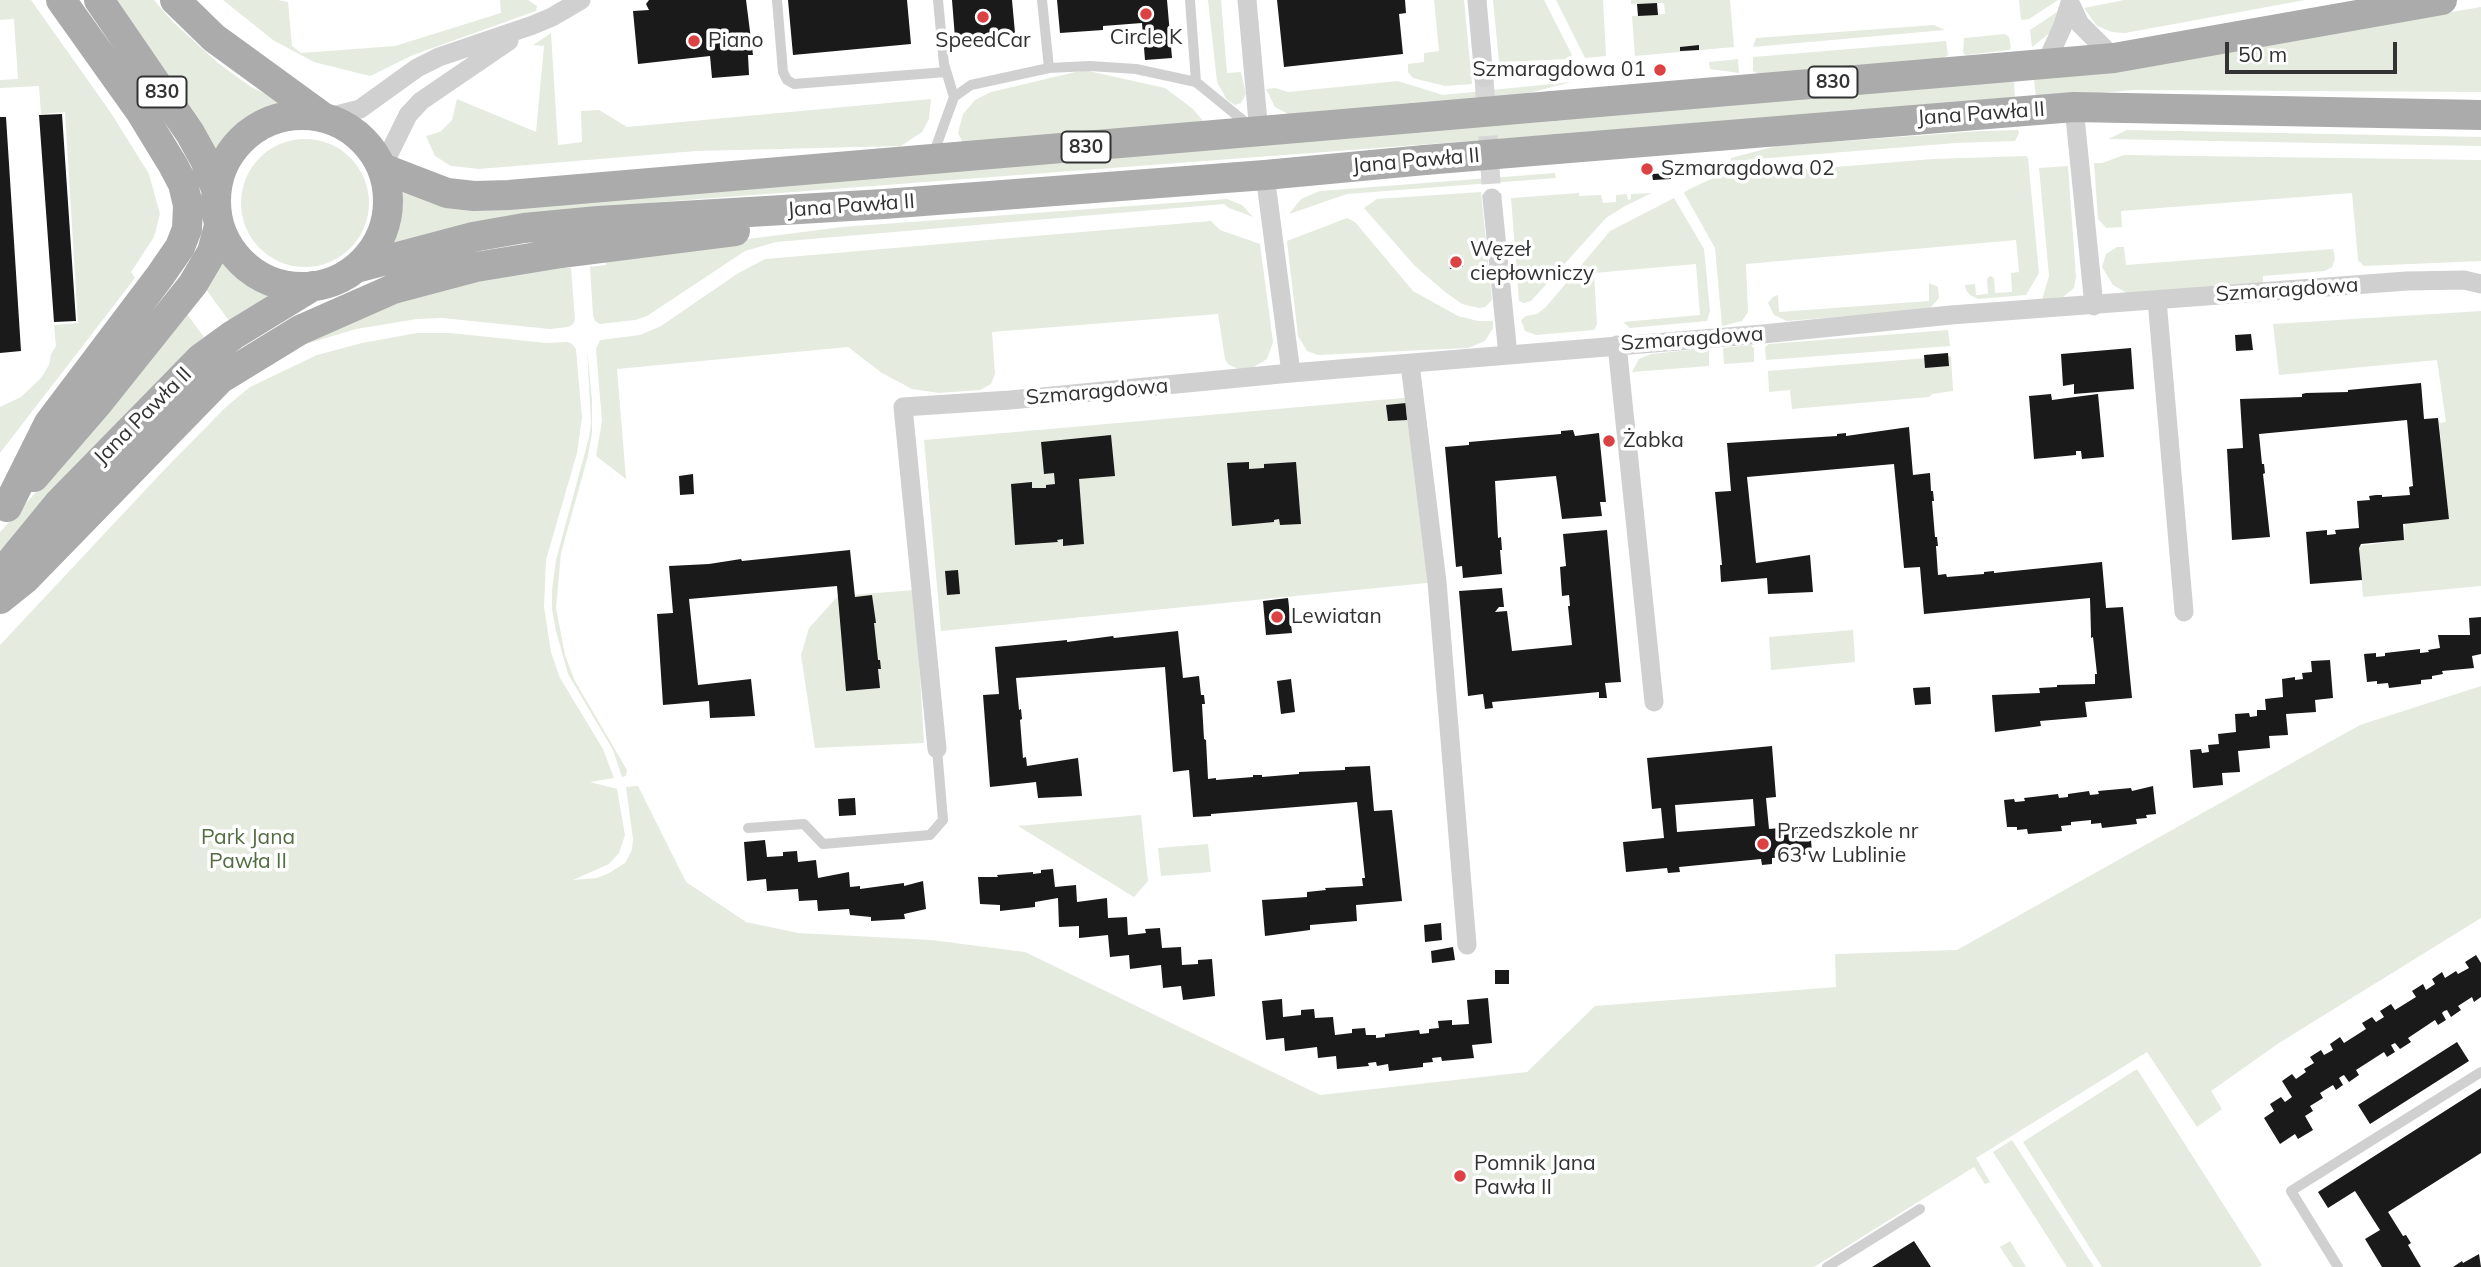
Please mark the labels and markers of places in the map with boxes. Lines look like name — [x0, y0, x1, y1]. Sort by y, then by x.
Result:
marker: Circle K — [1138, 6, 1154, 22]
marker: SpeedCar — [975, 9, 991, 25]
place label: Circle K — [1110, 25, 1182, 51]
place label: Piano — [708, 28, 764, 54]
place label: SpeedCar — [935, 28, 1031, 54]
marker: Piano — [686, 33, 702, 49]
place label: Szmaragdowa 01 — [1472, 57, 1646, 83]
marker: Szmaragdowa 01 — [1652, 62, 1668, 78]
place label: Szmaragdowa 02 — [1661, 156, 1835, 182]
marker: Szmaragdowa 02 — [1639, 161, 1655, 177]
place label: Węzeł ciepłowniczy — [1470, 237, 1594, 287]
marker: Węzeł ciepłowniczy — [1448, 254, 1464, 270]
place label: Żabka — [1623, 428, 1684, 454]
marker: Żabka — [1601, 433, 1617, 449]
place label: Lewiatan — [1291, 604, 1382, 630]
marker: Lewiatan — [1269, 609, 1285, 625]
place label: Przedszkole nr 63 w Lublinie — [1777, 819, 1918, 869]
marker: Przedszkole nr 63 w Lublinie — [1755, 836, 1771, 852]
place label: Pomnik Jana Pawła II — [1474, 1151, 1596, 1201]
marker: Pomnik Jana Pawła II — [1452, 1168, 1468, 1184]

